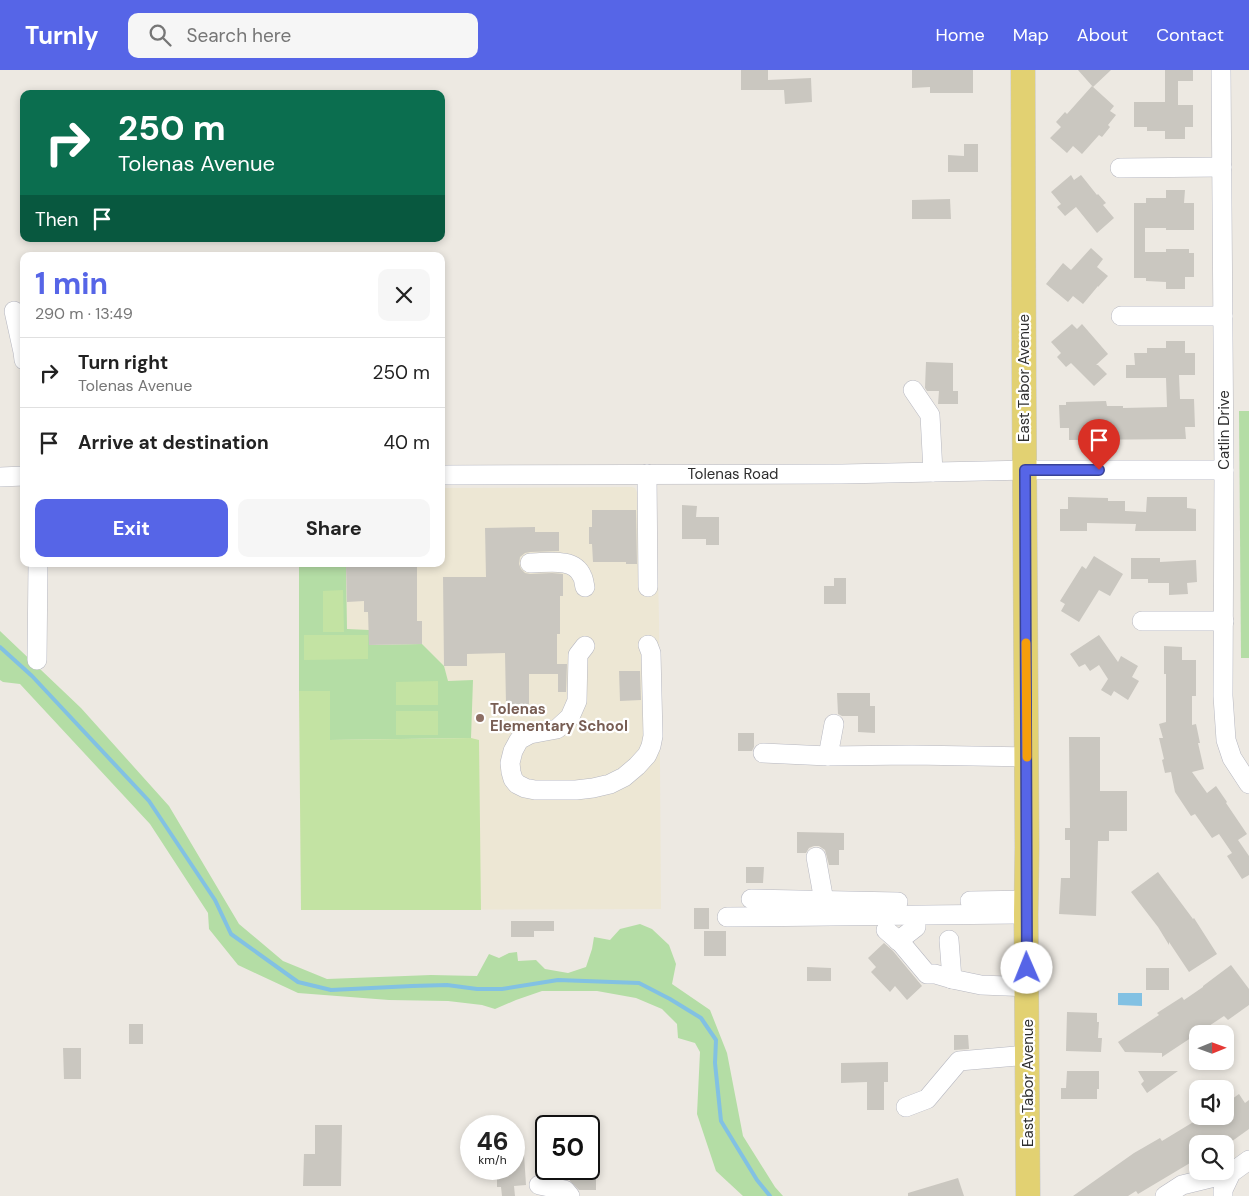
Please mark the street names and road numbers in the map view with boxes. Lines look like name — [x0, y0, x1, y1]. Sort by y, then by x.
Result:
street label: East Tabor Avenue — [1014, 314, 1034, 442]
street label: Catlin Drive — [1214, 390, 1234, 470]
street label: Tolenas Road — [687, 464, 779, 484]
street label: East Tabor Avenue — [1018, 1019, 1038, 1147]

